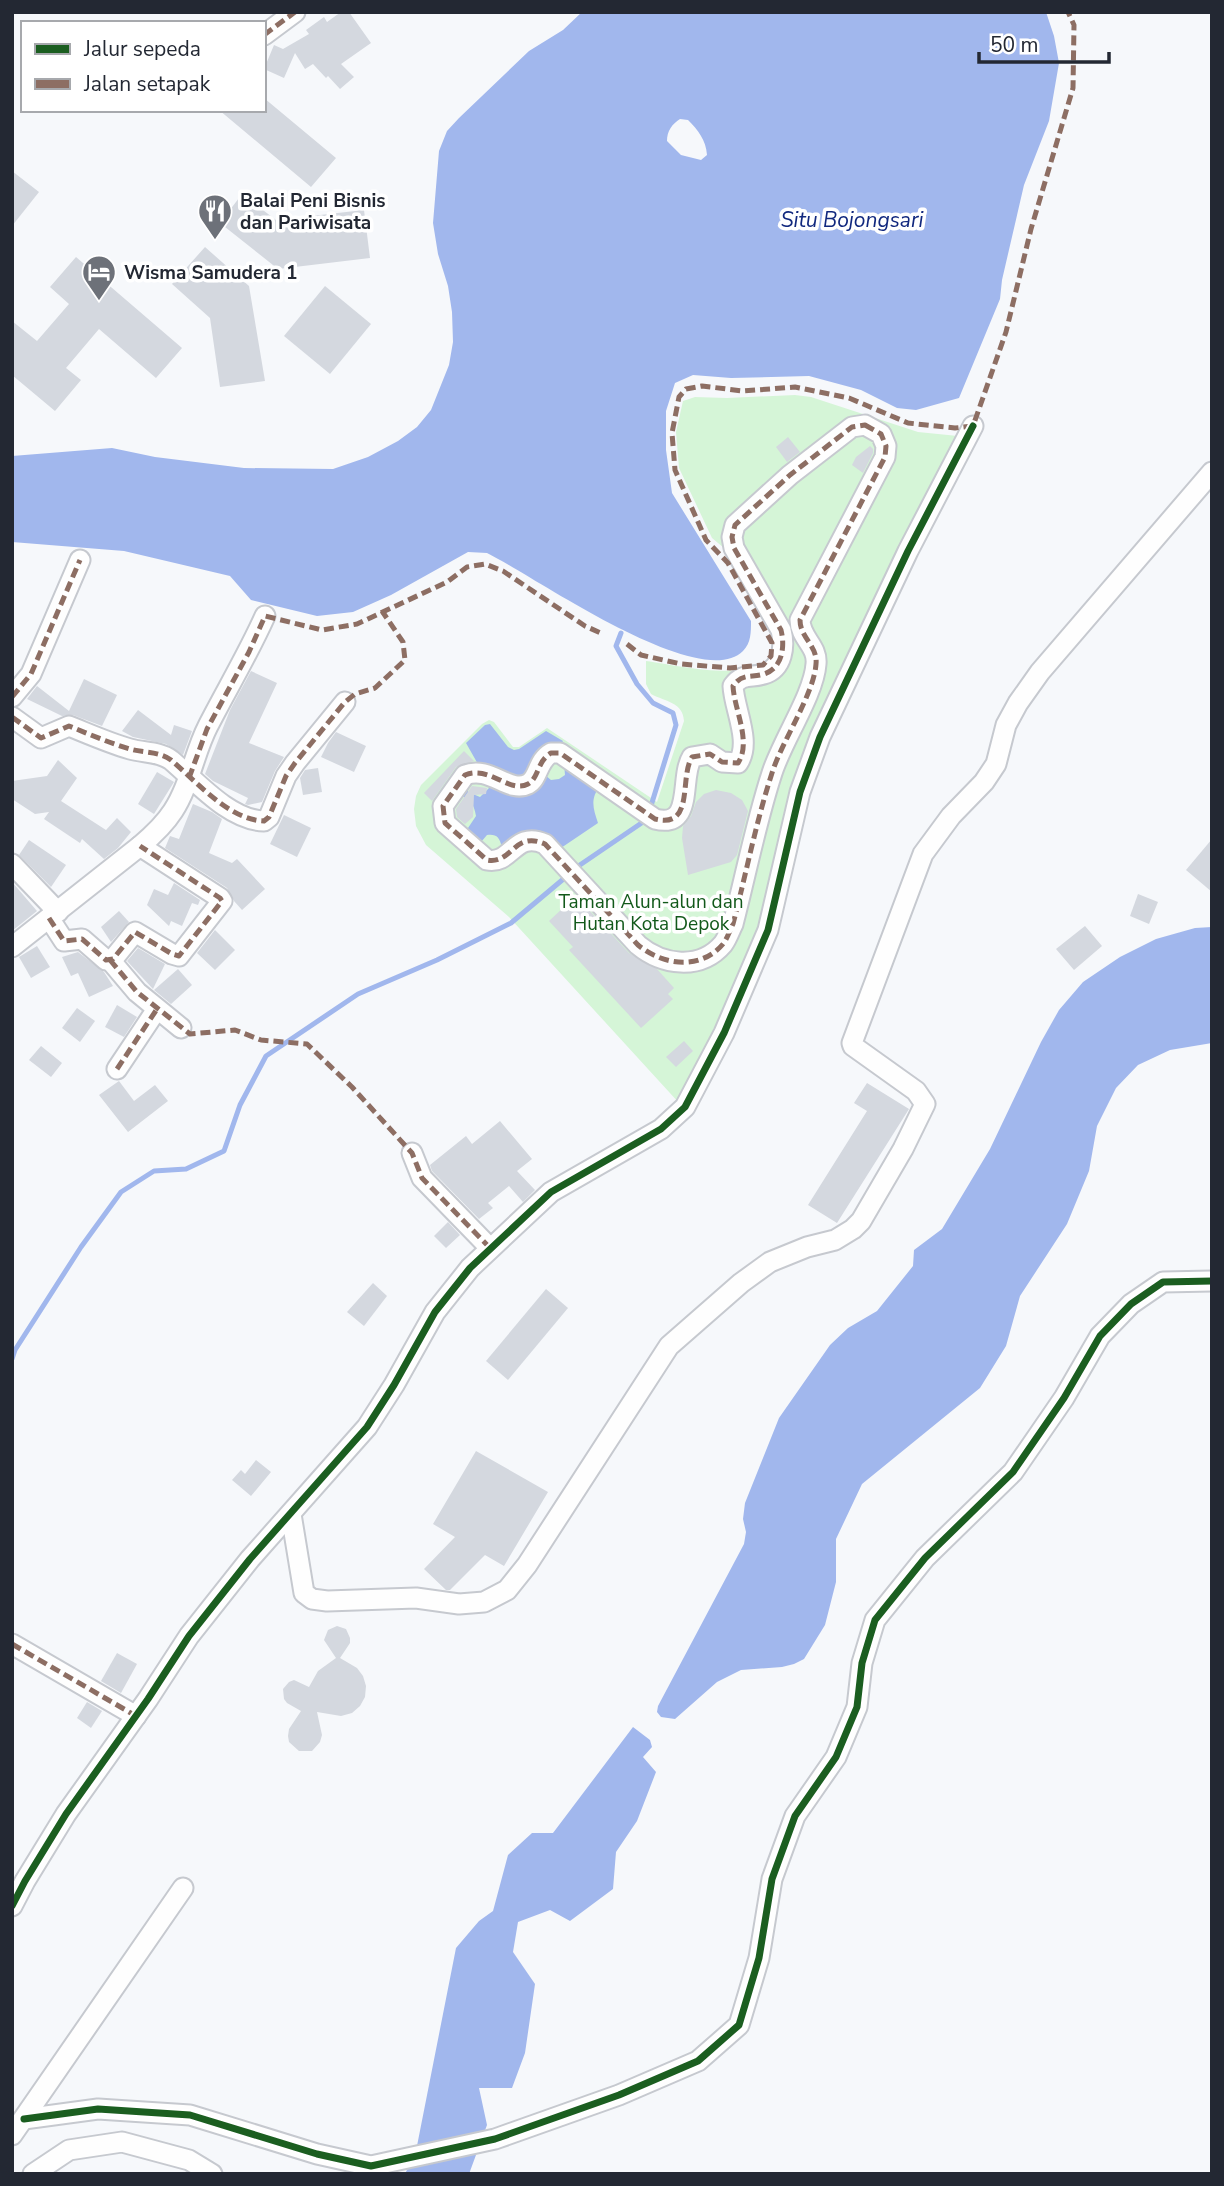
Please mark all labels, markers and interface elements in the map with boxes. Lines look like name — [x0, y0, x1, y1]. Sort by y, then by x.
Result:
legend — [21, 21, 266, 112]
scale bar — [979, 21, 1108, 65]
text: 50 m — [990, 31, 1039, 59]
text: Jalur sepeda — [83, 35, 201, 63]
text: Jalan setapak — [83, 70, 211, 98]
place label: Balai Peni Bisnis dan Pariwisata — [240, 188, 386, 236]
restaurant icon: Balai Peni Bisnis dan Pariwisata — [196, 192, 234, 241]
water label: Situ Bojongsari — [781, 206, 924, 234]
hotel icon: Wisma Samudera 1 — [80, 253, 118, 302]
place label: Wisma Samudera 1 — [124, 260, 297, 286]
park label: Taman Alun-alun dan Hutan Kota Depok — [558, 889, 744, 937]

